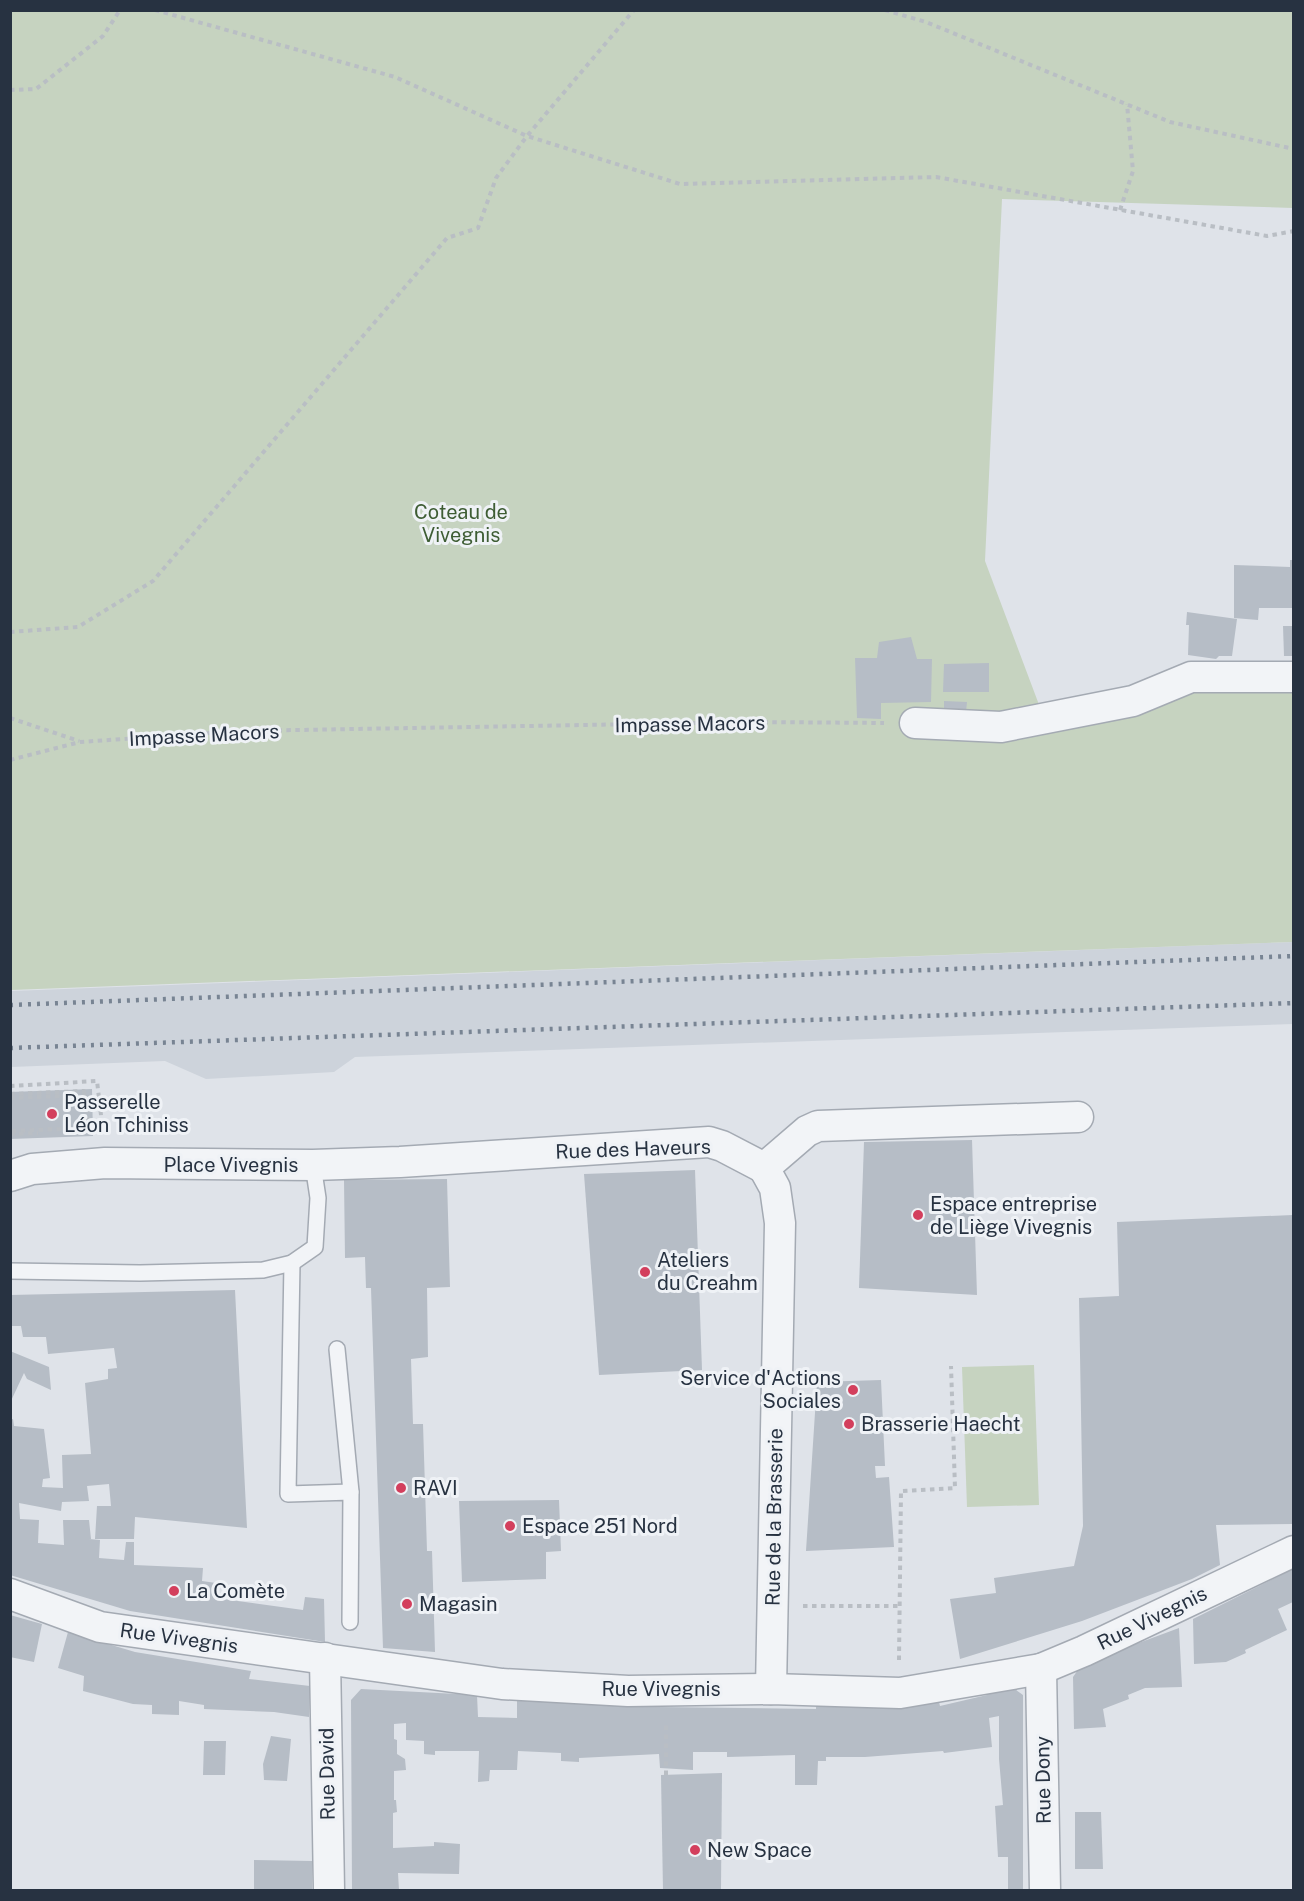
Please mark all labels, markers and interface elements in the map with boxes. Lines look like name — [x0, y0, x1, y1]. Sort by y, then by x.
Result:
park label: Coteau de Vivegnis — [414, 500, 508, 547]
street label: Impasse Macors — [614, 711, 766, 737]
street label: Impasse Macors — [128, 719, 280, 751]
place label: Passerelle Léon Tchiniss — [64, 1090, 189, 1137]
marker: Passerelle Léon Tchiniss — [45, 1107, 59, 1121]
street label: Rue des Haveurs — [555, 1134, 711, 1164]
street label: Place Vivegnis — [164, 1153, 298, 1177]
place label: Espace entreprise de Liège Vivegnis — [930, 1192, 1097, 1239]
marker: Espace entreprise de Liège Vivegnis — [911, 1208, 925, 1222]
place label: Ateliers du Creahm — [657, 1248, 758, 1295]
marker: Ateliers du Creahm — [638, 1265, 652, 1279]
place label: Service d'Actions Sociales — [680, 1366, 841, 1413]
marker: Service d'Actions Sociales — [846, 1383, 860, 1397]
place label: Brasserie Haecht — [861, 1412, 1020, 1436]
marker: Brasserie Haecht — [842, 1417, 856, 1431]
street label: Rue de la Brasserie — [760, 1428, 788, 1606]
place label: RAVI — [413, 1476, 458, 1500]
marker: RAVI — [394, 1481, 408, 1495]
place label: Espace 251 Nord — [522, 1514, 678, 1538]
marker: Espace 251 Nord — [503, 1519, 517, 1533]
place label: La Comète — [186, 1579, 285, 1603]
street label: Rue Vivegnis — [1093, 1581, 1211, 1655]
marker: La Comète — [167, 1584, 181, 1598]
place label: Magasin — [419, 1592, 498, 1616]
marker: Magasin — [400, 1597, 414, 1611]
street label: Rue Vivegnis — [118, 1618, 240, 1658]
street label: Rue Vivegnis — [601, 1677, 721, 1701]
street label: Rue David — [314, 1727, 340, 1821]
street label: Rue Dony — [1030, 1735, 1056, 1824]
place label: New Space — [707, 1838, 812, 1862]
marker: New Space — [688, 1843, 702, 1857]

